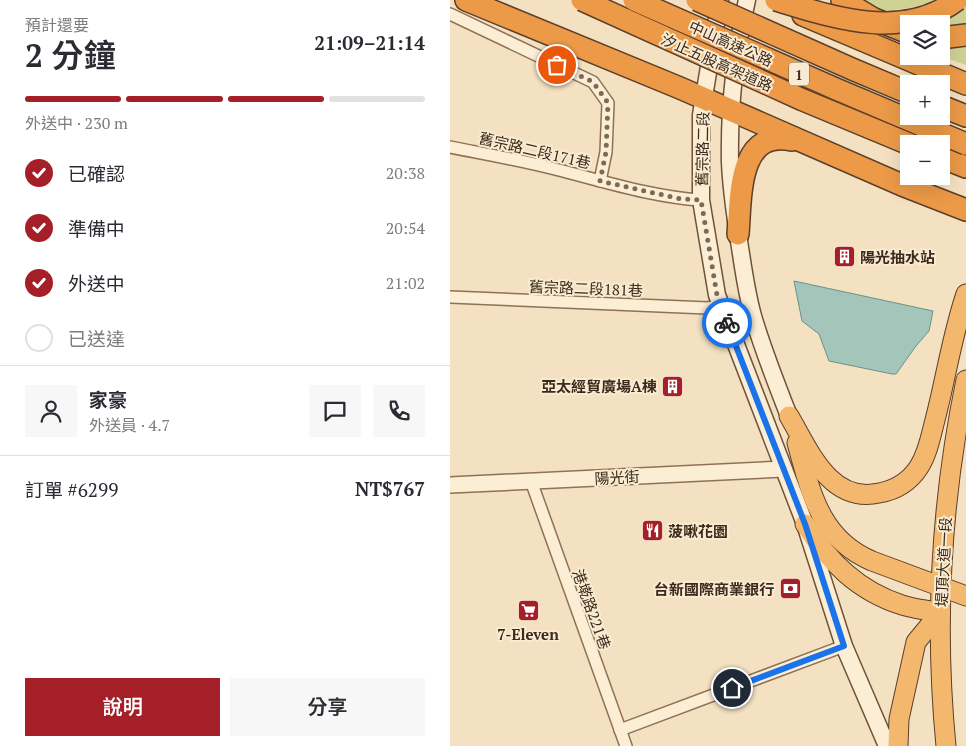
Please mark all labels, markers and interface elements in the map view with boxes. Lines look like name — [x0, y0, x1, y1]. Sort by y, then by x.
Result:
text: 預計還要 — [25, 14, 89, 36]
map controls — [900, 15, 950, 185]
button: layers — [900, 15, 950, 65]
street label: 中山高速公路 — [686, 16, 776, 70]
street label: 汐止五股高架道路 — [658, 28, 776, 96]
text: 21:09–21:14 — [314, 30, 425, 55]
text: 2 分鐘 — [25, 34, 116, 76]
pin — [536, 44, 578, 86]
icon: bag — [543, 51, 571, 79]
road number: 1 — [789, 62, 809, 86]
button: + — [900, 75, 950, 125]
street label: 舊宗路二段 — [691, 111, 713, 187]
text: 外送中 · 230 m — [25, 112, 128, 134]
street label: 舊宗路二段171巷 — [477, 127, 593, 173]
button: − — [900, 135, 950, 185]
icon: check — [25, 159, 53, 187]
text: 已確認 — [68, 161, 125, 186]
text: 20:38 — [386, 162, 425, 184]
icon: check — [25, 214, 53, 242]
text: 準備中 — [68, 216, 125, 241]
text: 20:54 — [386, 217, 425, 239]
building icon: 陽光抽水站 — [832, 245, 856, 269]
place label: 陽光抽水站 — [860, 247, 935, 267]
icon: check — [25, 269, 53, 297]
text: 外送中 — [68, 271, 125, 296]
text: 21:02 — [386, 272, 425, 294]
street label: 舊宗路二段181巷 — [529, 276, 643, 300]
courier — [702, 298, 752, 348]
icon: bike — [713, 309, 741, 337]
text: 已送達 — [68, 326, 125, 351]
building icon: 亞太經貿廣場A棟 — [661, 374, 685, 398]
place label: 亞太經貿廣場A棟 — [541, 376, 657, 396]
button: person — [25, 385, 77, 437]
button: chat — [309, 385, 361, 437]
button: phone — [373, 385, 425, 437]
text: 家豪 — [89, 387, 127, 412]
text: 外送員 · 4.7 — [89, 414, 170, 436]
street label: 陽光街 — [594, 466, 640, 488]
text: NT$767 — [355, 476, 425, 501]
text: 訂單 #6299 — [25, 477, 118, 502]
street label: 堤頂大道一段 — [931, 517, 955, 607]
restaurant icon: 菠啾花園 — [640, 519, 664, 543]
place label: 菠啾花園 — [668, 521, 728, 541]
street label: 港墘路221巷 — [568, 566, 616, 652]
bank icon: 台新國際商業銀行 — [778, 577, 802, 601]
place label: 台新國際商業銀行 — [654, 579, 774, 599]
supermarket icon: 7-Eleven — [516, 599, 540, 623]
place label: 7-Eleven — [497, 624, 559, 644]
pin — [711, 667, 753, 709]
icon: home — [718, 674, 746, 702]
button: 說明 — [25, 678, 220, 736]
button: 分享 — [230, 678, 425, 736]

